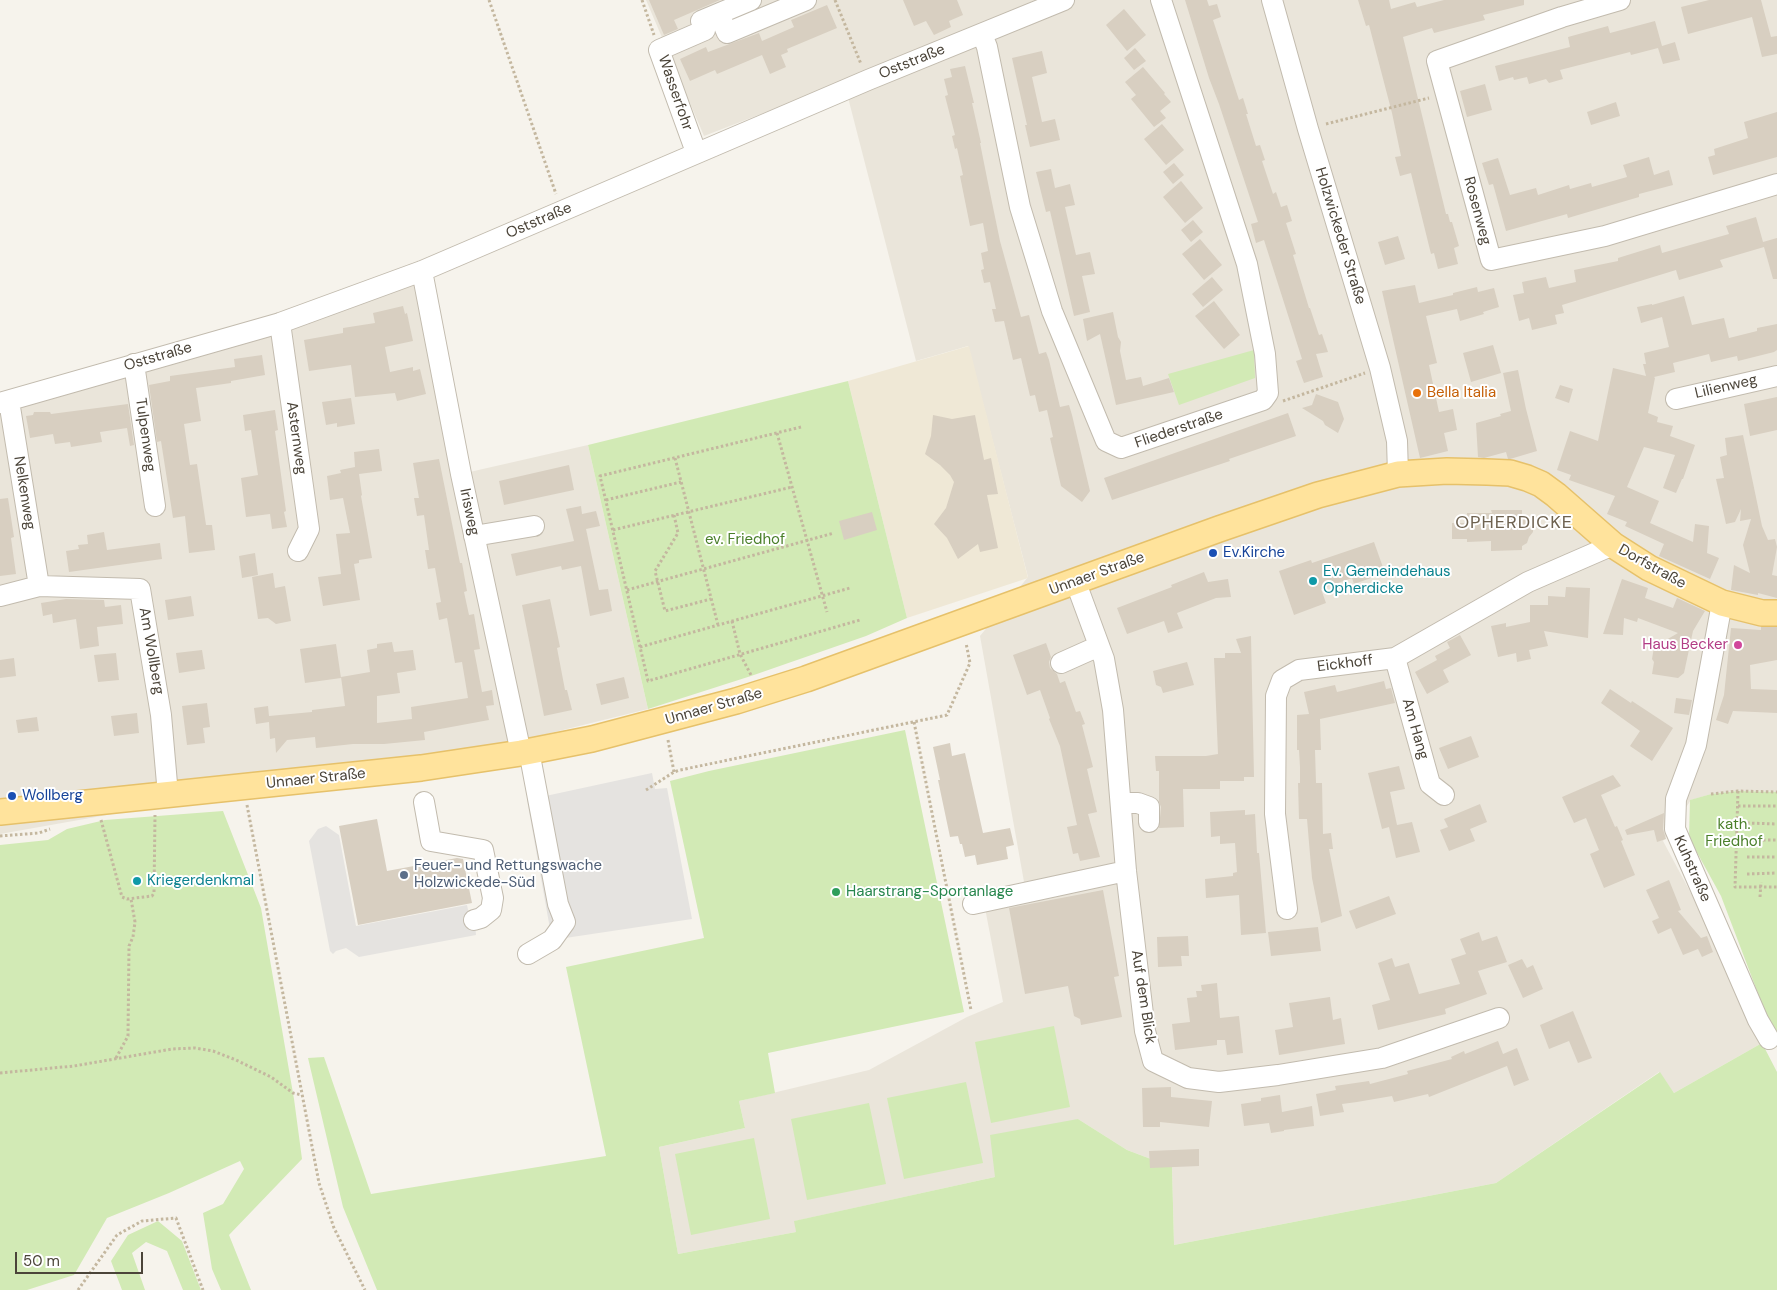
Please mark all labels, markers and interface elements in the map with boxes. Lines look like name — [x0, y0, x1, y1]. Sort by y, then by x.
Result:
street label: Oststraße — [876, 41, 948, 83]
street label: Wasserfohr — [654, 53, 696, 133]
street label: Holzwickeder Straße — [1311, 165, 1369, 307]
street label: Rosenweg — [1459, 175, 1495, 247]
street label: Oststraße — [503, 199, 575, 243]
street label: Oststraße — [122, 339, 194, 375]
street label: Lilienweg — [1693, 371, 1759, 403]
place label: Bella Italia — [1427, 384, 1496, 402]
marker: Bella Italia — [1411, 387, 1423, 399]
street label: Tulpenweg — [131, 397, 159, 473]
street label: Asternweg — [282, 400, 310, 476]
street label: Fliederstraße — [1133, 406, 1225, 452]
street label: Nelkenweg — [9, 455, 39, 531]
street label: Irisweg — [455, 487, 483, 537]
district label: OPHERDICKE — [1454, 512, 1574, 534]
park label: ev. Friedhof — [705, 531, 785, 549]
street label: Dorfstraße — [1615, 541, 1689, 593]
place label: Ev.Kirche — [1223, 544, 1285, 562]
marker: Ev.Kirche — [1207, 547, 1219, 559]
street label: Unnaer Straße — [1047, 548, 1147, 600]
place label: Ev. Gemeindehaus Opherdicke — [1323, 563, 1451, 598]
marker: Ev. Gemeindehaus Opherdicke — [1307, 575, 1319, 587]
street label: Am Wollberg — [134, 606, 168, 696]
place label: Haus Becker — [1642, 636, 1728, 654]
marker: Haus Becker — [1732, 639, 1744, 651]
street label: Eickhoff — [1316, 652, 1374, 676]
street label: Unnaer Straße — [664, 685, 764, 729]
street label: Am Hang — [1398, 696, 1432, 762]
street label: Unnaer Straße — [265, 765, 367, 793]
place label: Wollberg — [22, 787, 83, 805]
marker: Wollberg — [6, 790, 18, 802]
park label: kath. Friedhof — [1705, 816, 1763, 851]
street label: Kuhstraße — [1669, 833, 1715, 905]
place label: Feuer- und Rettungswache Holzwickede-Süd — [414, 857, 602, 892]
marker: Feuer- und Rettungswache Holzwickede-Süd — [398, 869, 410, 881]
place label: Kriegerdenkmal — [147, 872, 254, 890]
marker: Kriegerdenkmal — [131, 875, 143, 887]
place label: Haarstrang-Sportanlage — [846, 883, 1013, 901]
marker: Haarstrang-Sportanlage — [830, 886, 842, 898]
street label: Auf dem Blick — [1127, 949, 1159, 1045]
scale bar — [18, 1242, 145, 1274]
text: 50 m — [23, 1251, 60, 1271]

